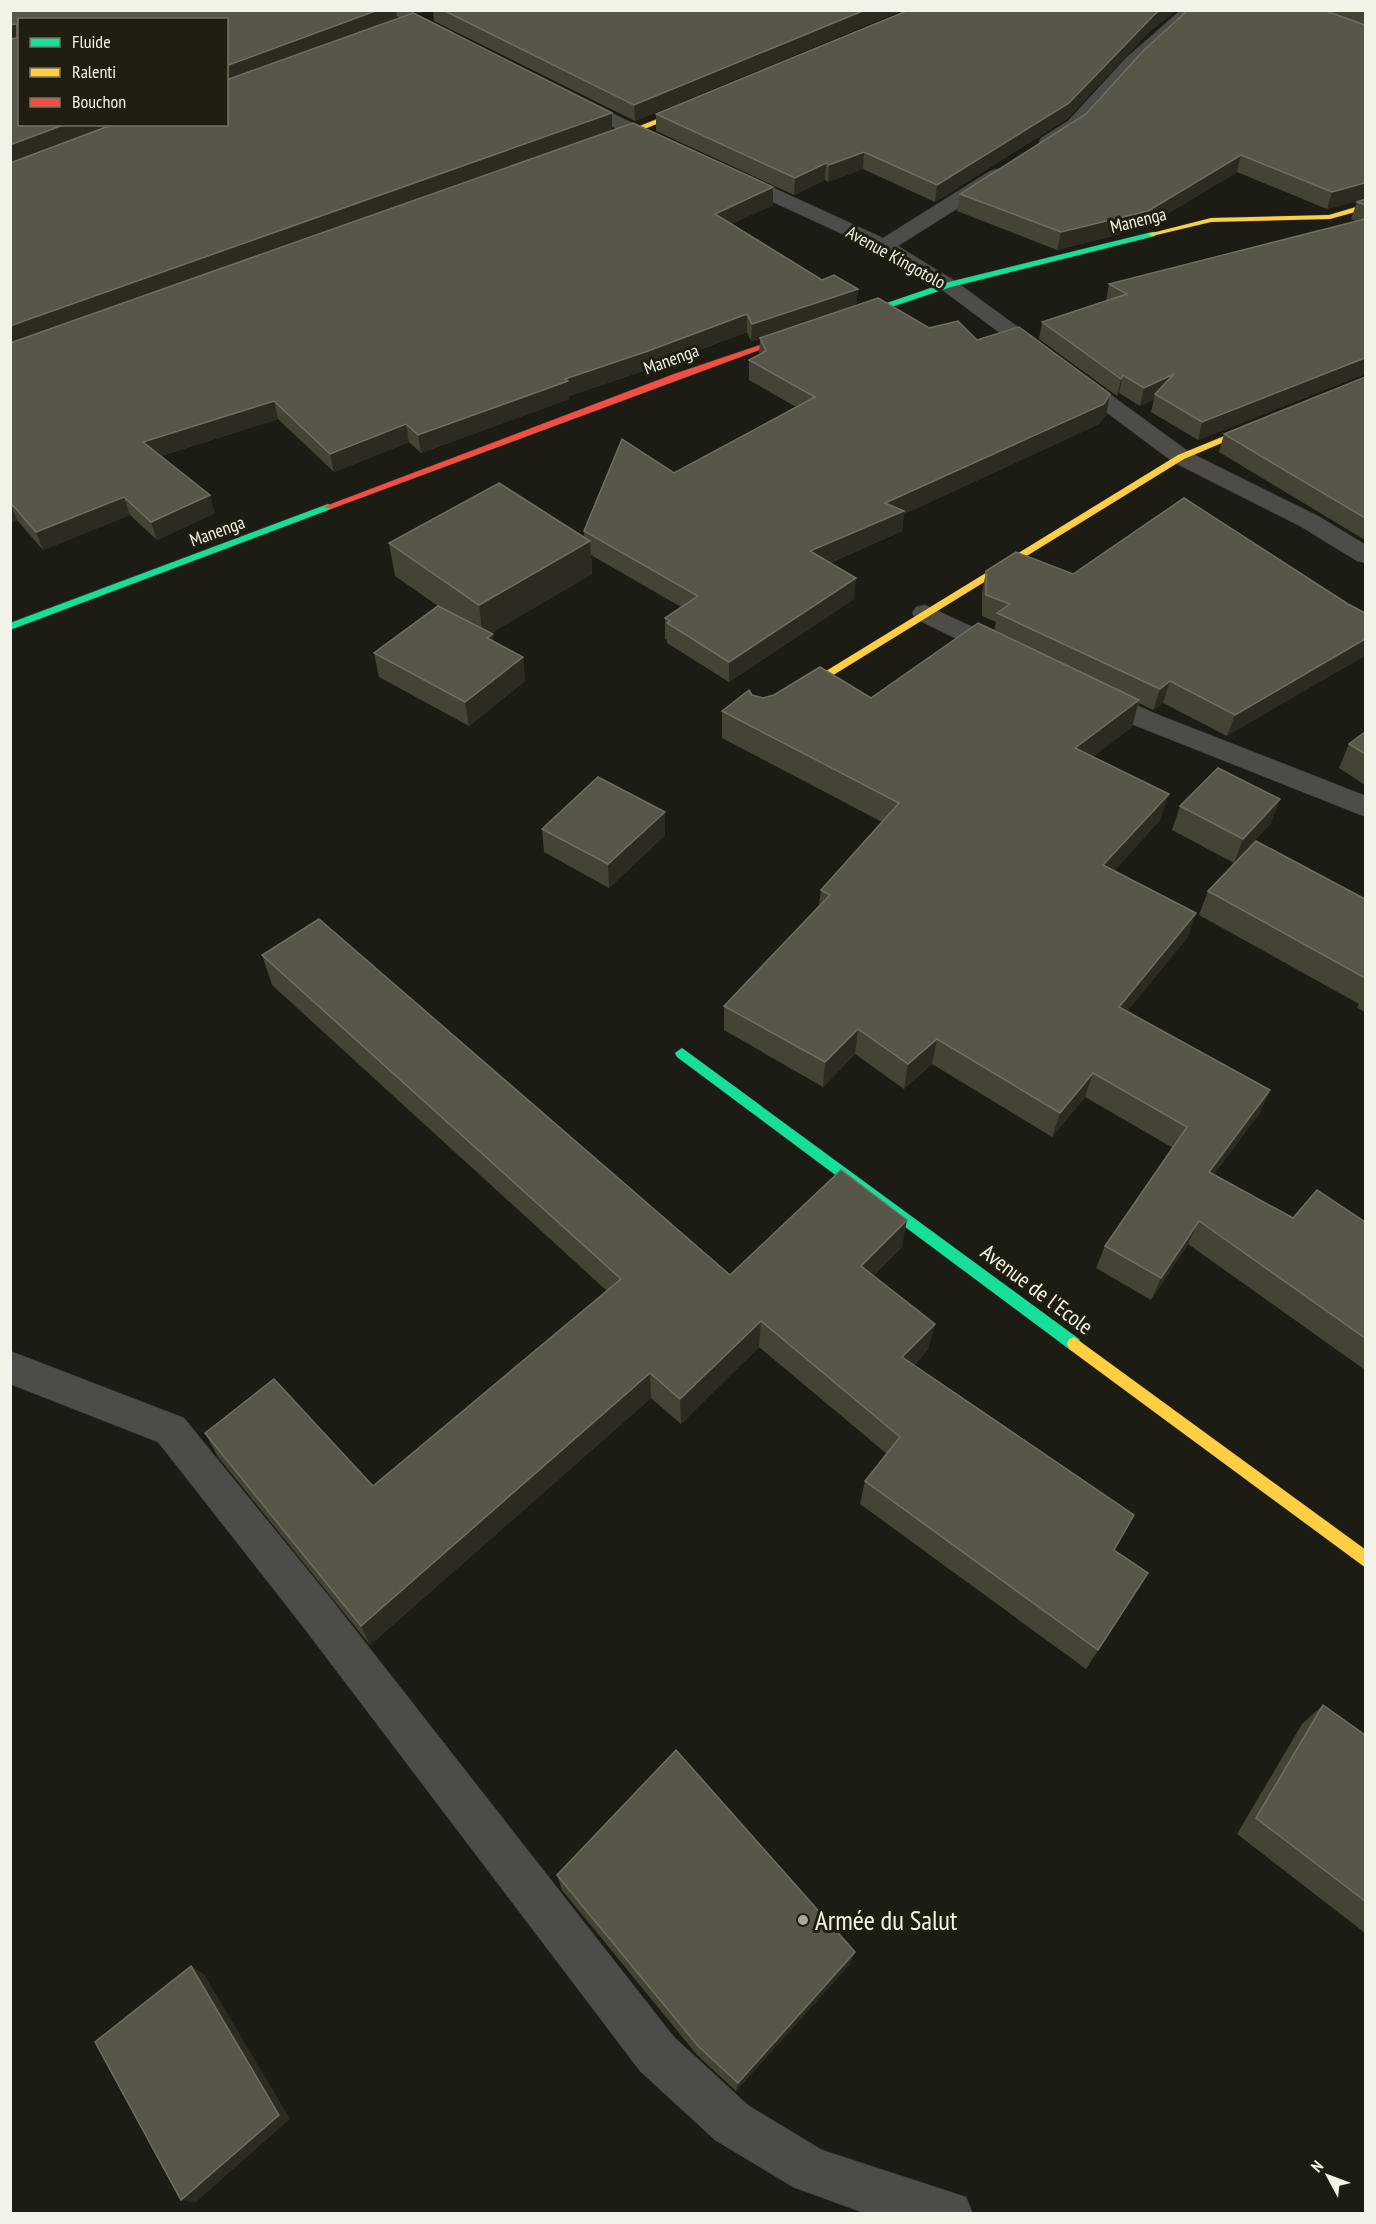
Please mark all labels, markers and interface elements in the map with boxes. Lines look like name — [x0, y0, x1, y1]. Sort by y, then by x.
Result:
legend — [18, 18, 228, 126]
text: Fluide — [72, 30, 111, 53]
text: Ralenti — [72, 60, 116, 83]
text: Bouchon — [72, 90, 126, 113]
street label: Manenga — [1108, 202, 1168, 238]
street label: Avenue Kingotolo — [842, 220, 950, 294]
street label: Manenga — [640, 338, 702, 380]
street label: Manenga — [186, 510, 248, 552]
street label: Avenue de l'Ecole — [975, 1238, 1099, 1340]
place label: Armée du Salut — [815, 1903, 958, 1937]
marker: Armée du Salut — [796, 1913, 810, 1927]
north arrow — [1298, 2146, 1358, 2206]
text: N — [1306, 2156, 1327, 2176]

